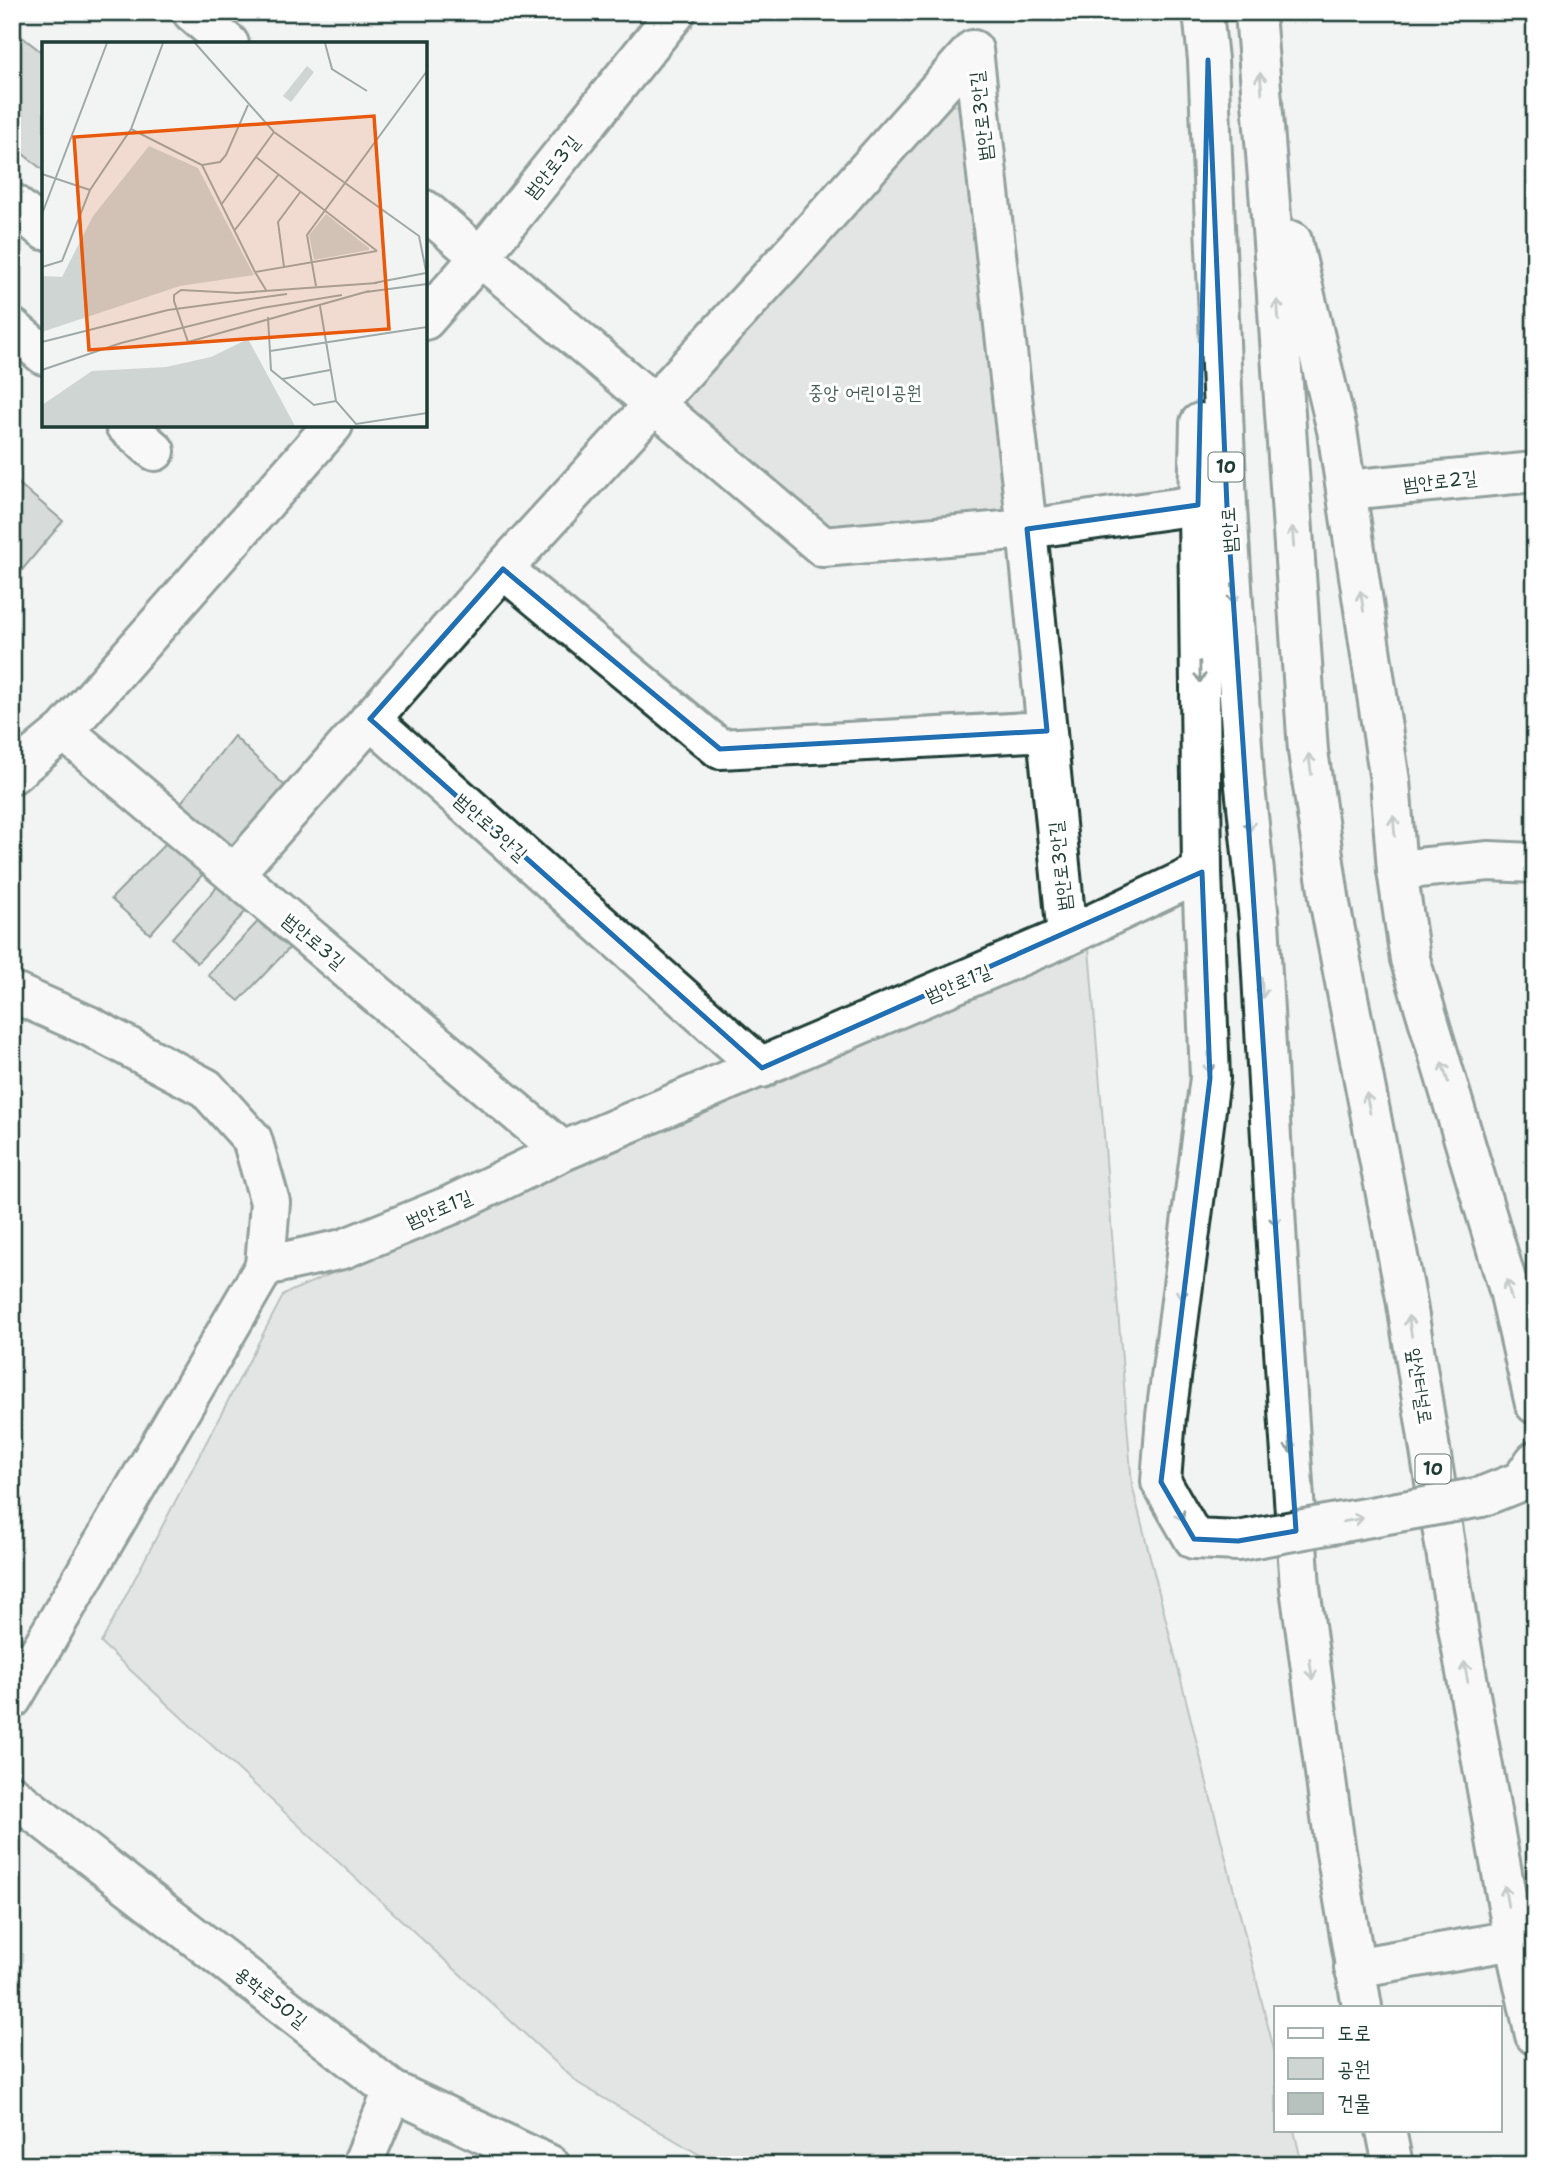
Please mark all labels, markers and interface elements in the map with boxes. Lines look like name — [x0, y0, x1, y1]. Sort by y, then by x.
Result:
inset map — [42, 42, 427, 427]
street label: 범안로3안길 — [964, 70, 998, 162]
one-way arrow — [1254, 72, 1267, 95]
street label: 범안로3길 — [519, 130, 585, 204]
one-way arrow — [1271, 299, 1284, 322]
park label: 중앙 어린이공원 — [808, 380, 922, 405]
road number: 10 — [1208, 452, 1244, 481]
street label: 범안로2길 — [1402, 465, 1478, 497]
street label: 범안로 — [1215, 506, 1243, 554]
one-way arrow — [1286, 526, 1299, 549]
one-way arrow — [1227, 582, 1240, 605]
one-way arrow — [1356, 590, 1369, 613]
one-way arrow — [1193, 660, 1207, 683]
one-way arrow — [1303, 753, 1316, 776]
street label: 범안로3안길 — [449, 788, 533, 866]
one-way arrow — [1243, 809, 1256, 832]
one-way arrow — [1387, 815, 1400, 838]
street label: 범안로3안길 — [1043, 820, 1077, 912]
street label: 범안로3길 — [277, 907, 351, 975]
street label: 범안로1길 — [921, 958, 995, 1008]
one-way arrow — [1256, 977, 1269, 1000]
one-way arrow — [1203, 1051, 1216, 1074]
one-way arrow — [1438, 1061, 1451, 1083]
one-way arrow — [1361, 1092, 1375, 1115]
street label: 범안로1길 — [402, 1184, 476, 1234]
one-way arrow — [1269, 1204, 1282, 1226]
one-way arrow — [1175, 1277, 1188, 1299]
one-way arrow — [1502, 1279, 1515, 1302]
one-way arrow — [1404, 1315, 1417, 1338]
street label: 앞산터널로 — [1402, 1346, 1438, 1426]
one-way arrow — [1284, 1431, 1297, 1453]
road number: 10 — [1416, 1454, 1450, 1484]
one-way arrow — [1171, 1500, 1185, 1520]
one-way arrow — [1341, 1513, 1364, 1526]
one-way arrow — [1304, 1657, 1317, 1680]
one-way arrow — [1459, 1661, 1472, 1684]
one-way arrow — [1499, 1885, 1512, 1908]
street label: 용학로50길 — [229, 1961, 313, 2033]
legend — [1274, 2006, 1502, 2132]
text: 도로 — [1337, 2019, 1371, 2047]
text: 공원 — [1337, 2055, 1371, 2083]
text: 건물 — [1337, 2089, 1371, 2117]

